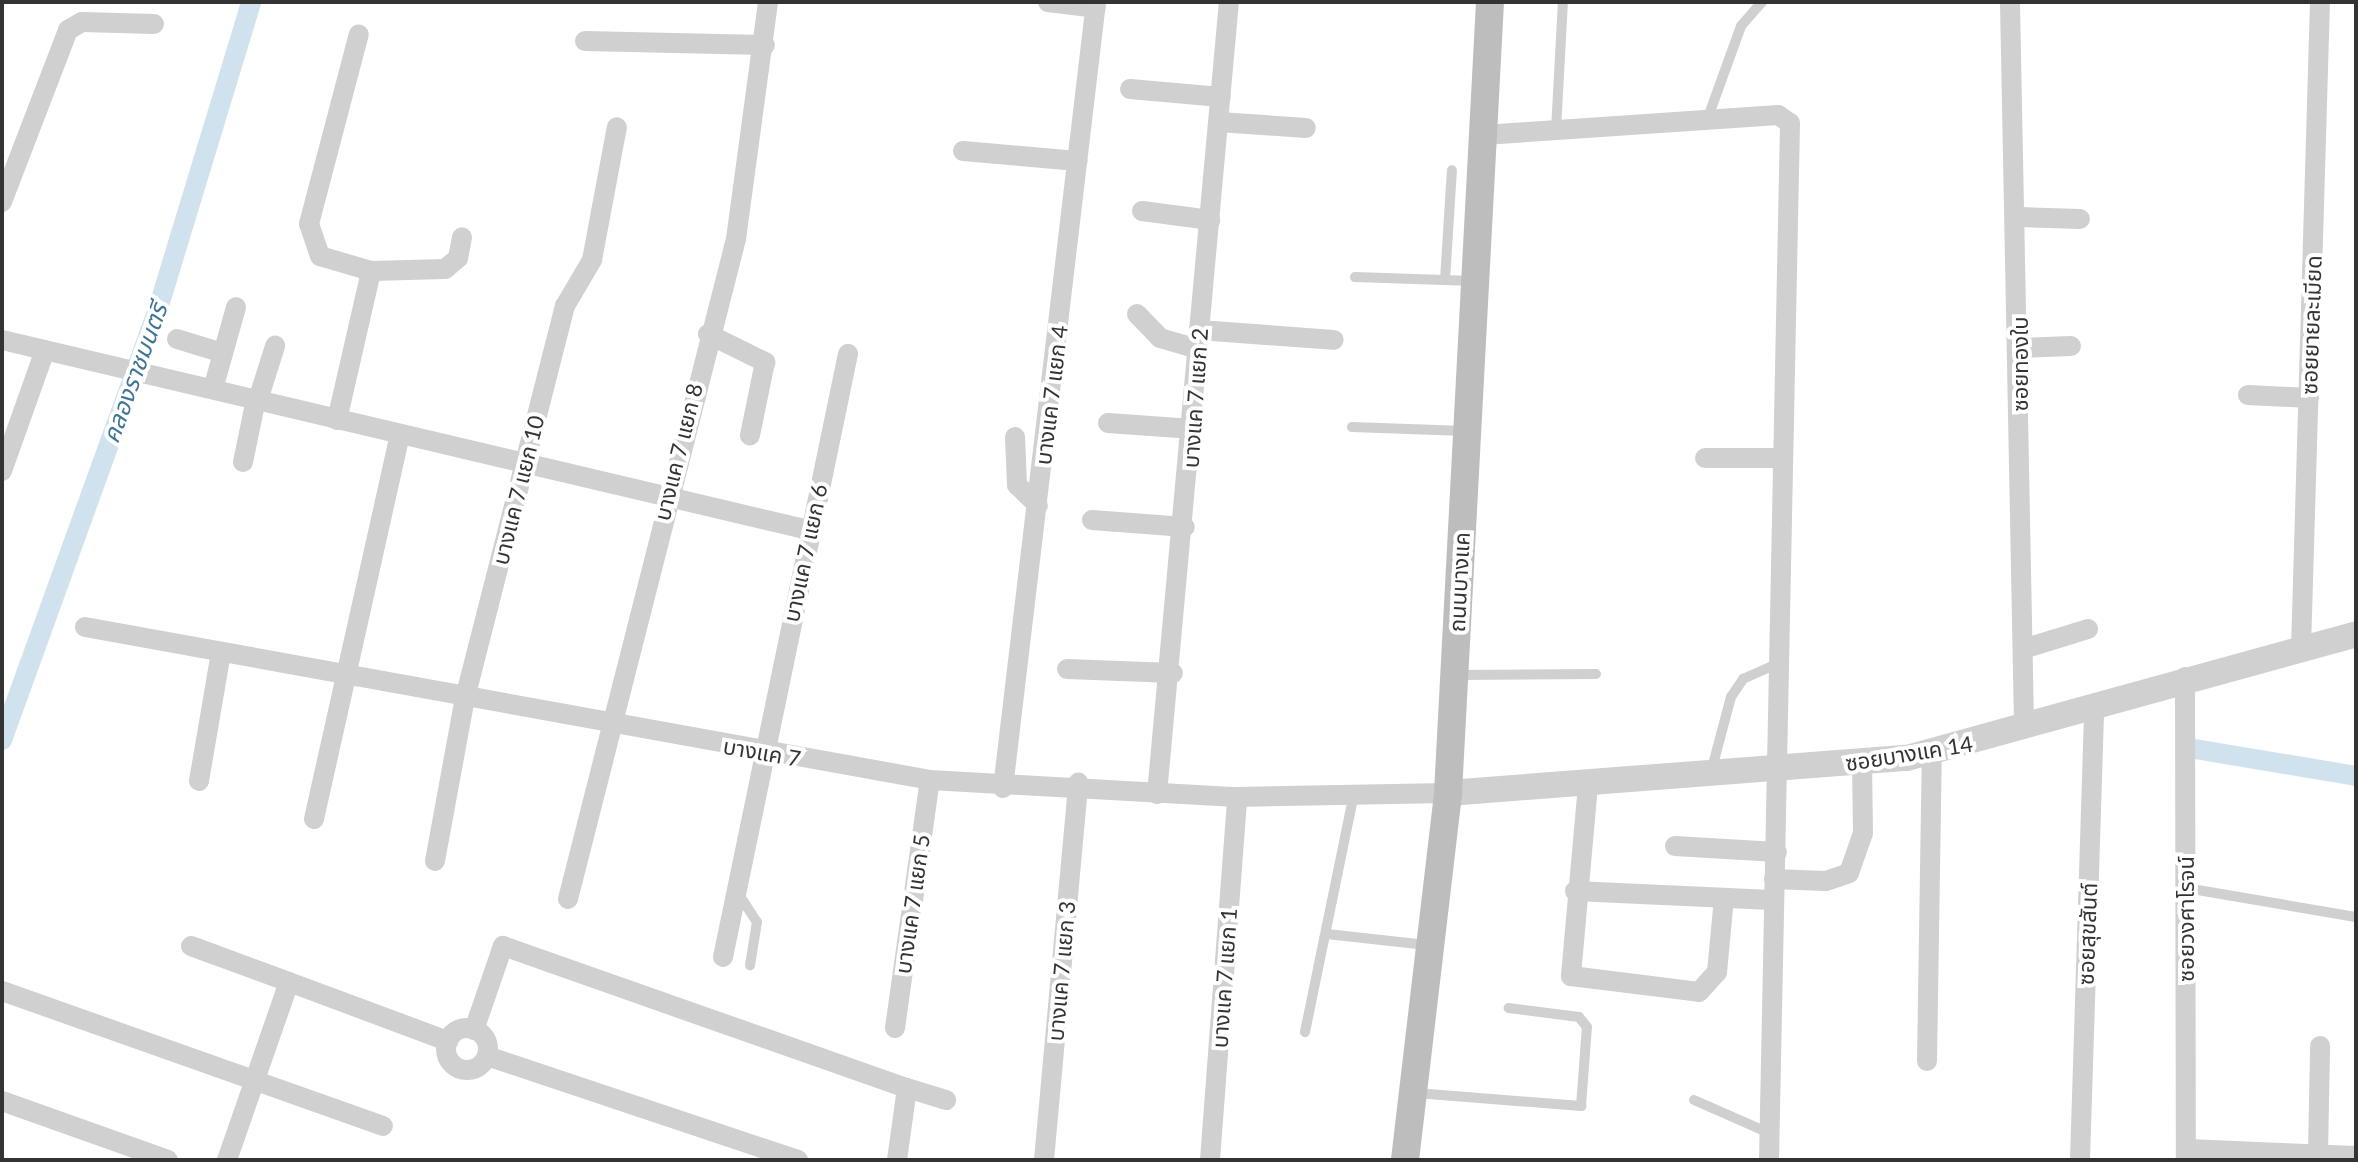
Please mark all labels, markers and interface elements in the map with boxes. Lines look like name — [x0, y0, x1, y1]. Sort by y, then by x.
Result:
street label: ซอยยายละเมียด — [2295, 255, 2327, 395]
water label: คลองราชมนตรี — [95, 299, 173, 447]
street label: ซอยทองใบ — [2007, 316, 2033, 412]
street label: บางแค 7 แยก 4 — [1029, 324, 1073, 466]
street label: บางแค 7 แยก 2 — [1177, 327, 1213, 469]
street label: บางแค 7 แยก 8 — [648, 381, 708, 523]
street label: บางแค 7 แยก 10 — [487, 413, 549, 567]
street label: บางแค 7 แยก 6 — [777, 482, 833, 624]
street label: ถนนบางแค — [1443, 531, 1475, 633]
street label: ซอยบางแค 14 — [1843, 730, 1975, 776]
street label: บางแค 7 — [721, 732, 803, 772]
street label: บางแค 7 แยก 5 — [889, 833, 935, 975]
street label: ซอยวงศาโรจน์ — [2173, 856, 2199, 982]
street label: ซอยสุขสันต์ — [2072, 882, 2102, 986]
street label: บางแค 7 แยก 3 — [1042, 900, 1080, 1042]
street label: บางแค 7 แยก 1 — [1206, 907, 1242, 1049]

